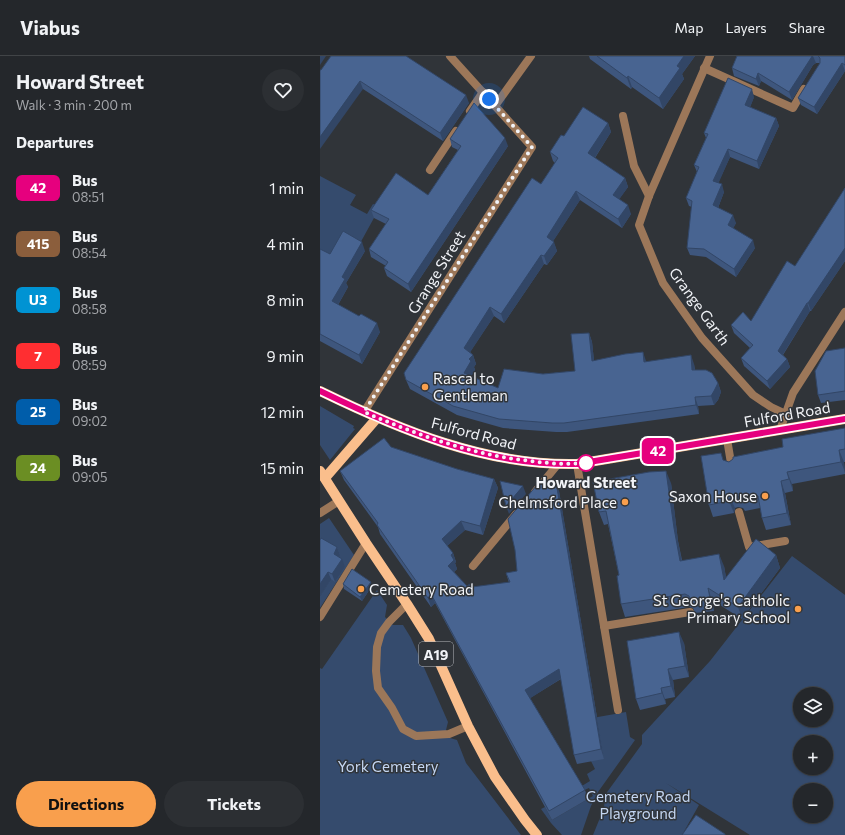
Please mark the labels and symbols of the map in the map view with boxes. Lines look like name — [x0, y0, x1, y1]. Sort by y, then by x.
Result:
your location — [479, 89, 499, 109]
street label: Grange Street — [403, 227, 469, 317]
street label: Grange Garth — [666, 264, 734, 348]
place label: Rascal to Gentleman — [433, 369, 508, 404]
marker: Rascal to Gentleman — [420, 382, 430, 392]
street label: Fulford Road — [742, 398, 832, 430]
street label: Fulford Road — [429, 413, 519, 453]
line badge: 42 — [640, 438, 676, 464]
marker: Howard Street — [577, 454, 595, 472]
place label: Howard Street — [536, 473, 636, 491]
place label: Saxon House — [669, 487, 757, 505]
marker: Saxon House — [760, 491, 770, 501]
place label: Chelmsford Place — [498, 493, 617, 511]
marker: Chelmsford Place — [620, 497, 630, 507]
place label: Cemetery Road — [369, 580, 474, 598]
marker: Cemetery Road — [356, 584, 366, 594]
place label: St George's Catholic Primary School — [653, 591, 790, 626]
marker: St George's Catholic Primary School — [793, 604, 803, 614]
road number: A19 — [419, 642, 453, 666]
park label: York Cemetery — [337, 757, 439, 775]
park label: Cemetery Road Playground — [586, 787, 690, 822]

